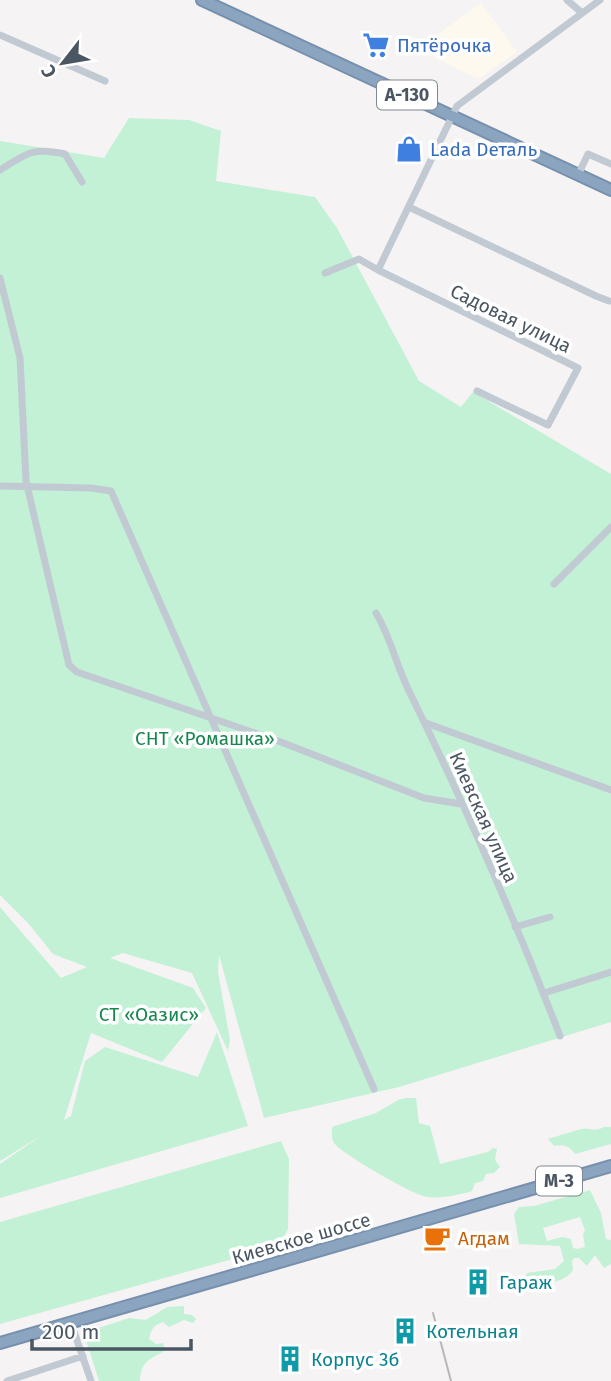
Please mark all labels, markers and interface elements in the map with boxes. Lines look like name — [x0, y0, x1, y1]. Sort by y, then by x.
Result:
north arrow — [28, 28, 98, 98]
supermarket icon: Пятёрочка — [361, 30, 391, 60]
place label: Пятёрочка — [397, 34, 492, 57]
text: С — [36, 61, 62, 82]
road number: А-130 — [377, 80, 437, 110]
shop icon: Lada Dеталь — [394, 134, 424, 164]
place label: Lada Dеталь — [430, 138, 538, 161]
street label: Садовая улица — [447, 279, 575, 358]
park label: СНТ «Ромашка» — [135, 727, 275, 750]
street label: Киевская улица — [444, 748, 523, 886]
park label: СТ «Оазис» — [99, 1003, 199, 1026]
road number: М-3 — [536, 1166, 582, 1196]
street label: Киевское шоссе — [229, 1208, 373, 1269]
cafe icon: Агдам — [422, 1223, 452, 1253]
place label: Агдам — [458, 1227, 510, 1250]
building icon: Гараж — [463, 1267, 493, 1297]
place label: Гараж — [499, 1271, 553, 1294]
scale bar — [32, 1308, 191, 1352]
building icon: Котельная — [390, 1316, 420, 1346]
text: 200 m — [42, 1319, 99, 1345]
place label: Котельная — [426, 1320, 519, 1343]
building icon: Корпус 3б — [275, 1344, 305, 1374]
place label: Корпус 3б — [311, 1348, 399, 1371]

